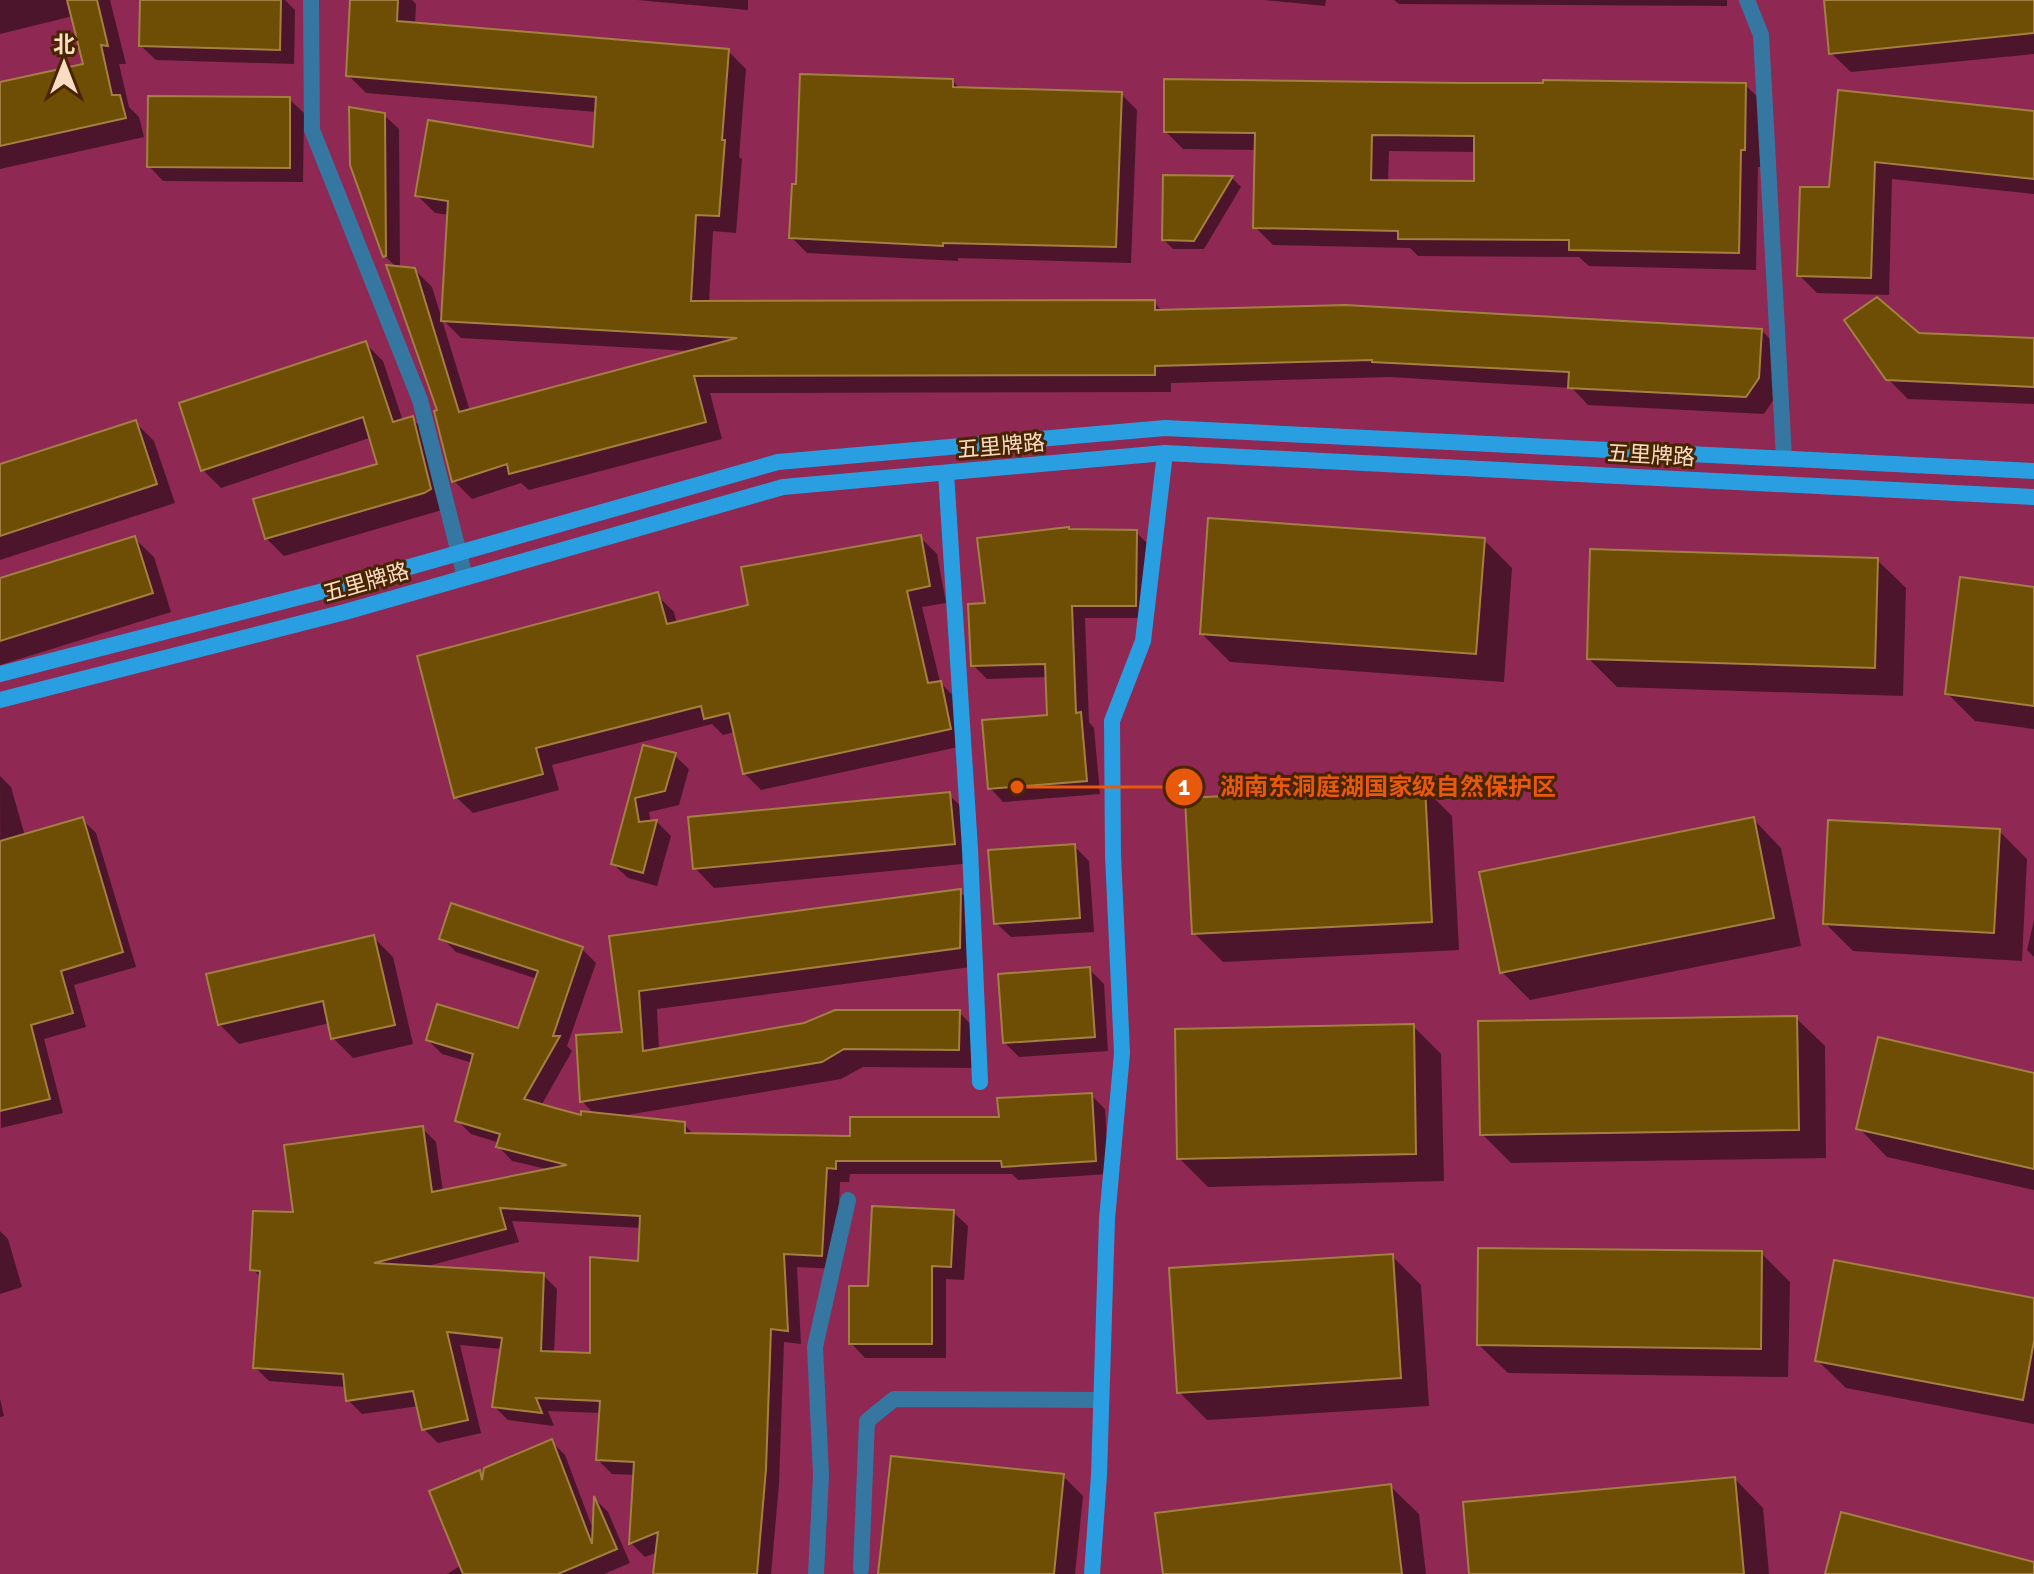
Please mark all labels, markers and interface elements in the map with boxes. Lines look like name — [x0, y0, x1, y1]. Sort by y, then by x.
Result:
north arrow — [24, 24, 104, 104]
text: 北 — [53, 31, 75, 58]
street label: 五里牌路 — [956, 429, 1046, 463]
street label: 五里牌路 — [1606, 439, 1696, 471]
street label: 五里牌路 — [320, 557, 412, 607]
callout: 湖南东洞庭湖国家级自然保护区 — [1164, 763, 1572, 811]
text: 1 — [1178, 772, 1191, 802]
text: 湖南东洞庭湖国家级自然保护区 — [1220, 772, 1556, 802]

